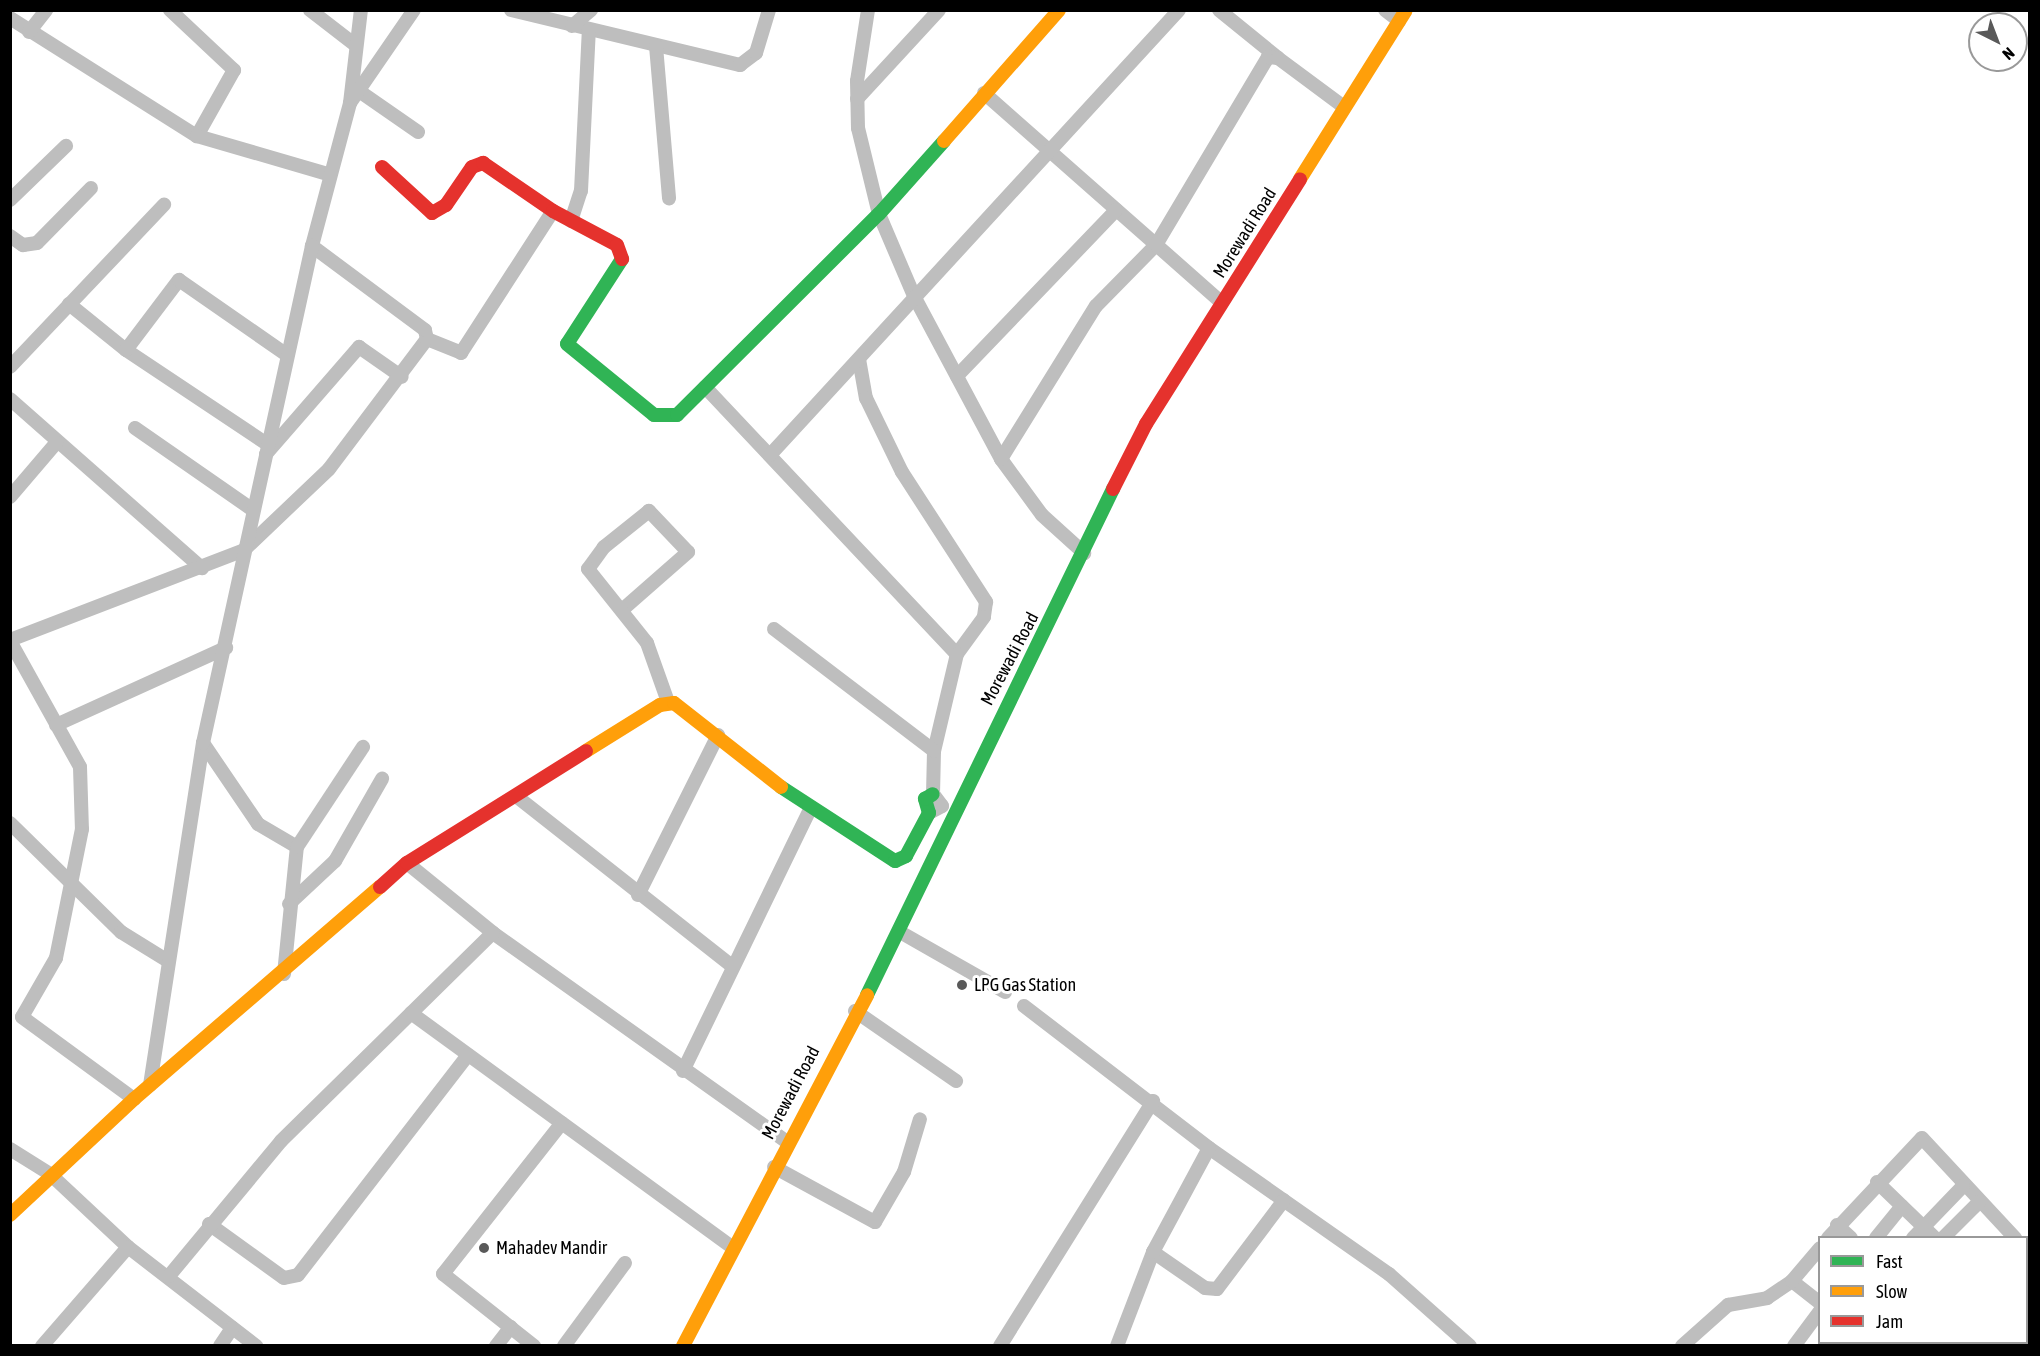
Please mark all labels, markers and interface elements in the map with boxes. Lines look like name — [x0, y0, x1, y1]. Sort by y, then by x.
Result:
north arrow — [1968, 12, 2028, 72]
text: N — [1999, 44, 2018, 64]
street label: Morewadi Road — [1209, 184, 1281, 282]
street label: Morewadi Road — [976, 609, 1044, 709]
place label: LPG Gas Station — [974, 974, 1076, 996]
marker: LPG Gas Station — [955, 978, 969, 992]
street label: Morewadi Road — [757, 1043, 825, 1143]
legend — [1818, 1236, 2028, 1344]
place label: Mahadev Mandir — [496, 1237, 607, 1259]
marker: Mahadev Mandir — [477, 1241, 491, 1255]
text: Fast — [1876, 1251, 1903, 1272]
text: Slow — [1876, 1281, 1907, 1302]
text: Jam — [1876, 1311, 1903, 1332]

